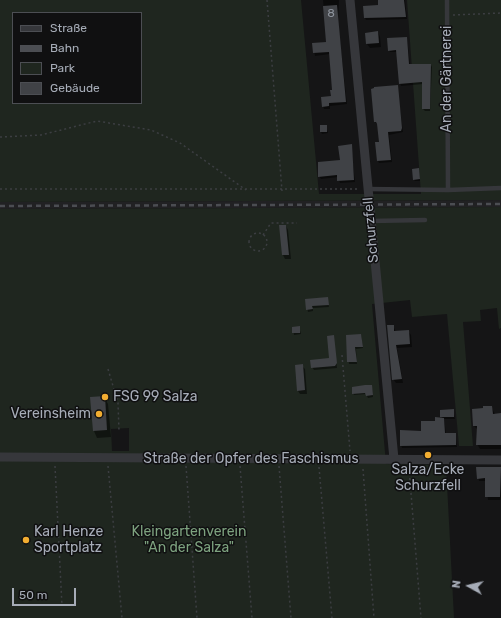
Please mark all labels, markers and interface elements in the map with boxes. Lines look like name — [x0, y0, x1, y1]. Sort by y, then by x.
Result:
house number: 8 — [327, 7, 335, 21]
legend — [12, 12, 142, 104]
text: Straße — [50, 21, 87, 35]
street label: An der Gärtnerei — [439, 25, 455, 133]
text: Bahn — [50, 41, 79, 55]
text: Park — [50, 61, 75, 75]
text: Gebäude — [50, 81, 100, 95]
street label: Schurzfell — [360, 197, 382, 263]
place label: FSG 99 Salza — [113, 389, 197, 405]
marker: FSG 99 Salza — [100, 392, 110, 402]
place label: Vereinsheim — [10, 406, 91, 422]
marker: Vereinsheim — [94, 409, 104, 419]
marker: Salza/Ecke Schurzfell — [423, 450, 433, 460]
street label: Straße der Opfer des Faschismus — [143, 451, 359, 467]
place label: Salza/Ecke Schurzfell — [392, 462, 464, 494]
place label: Karl Henze Sportplatz — [34, 524, 103, 556]
park label: Kleingartenverein "An der Salza" — [132, 524, 246, 556]
marker: Karl Henze Sportplatz — [21, 535, 31, 545]
north arrow — [449, 566, 489, 606]
text: N — [450, 579, 464, 589]
scale bar — [14, 580, 78, 606]
text: 50 m — [19, 588, 47, 602]

